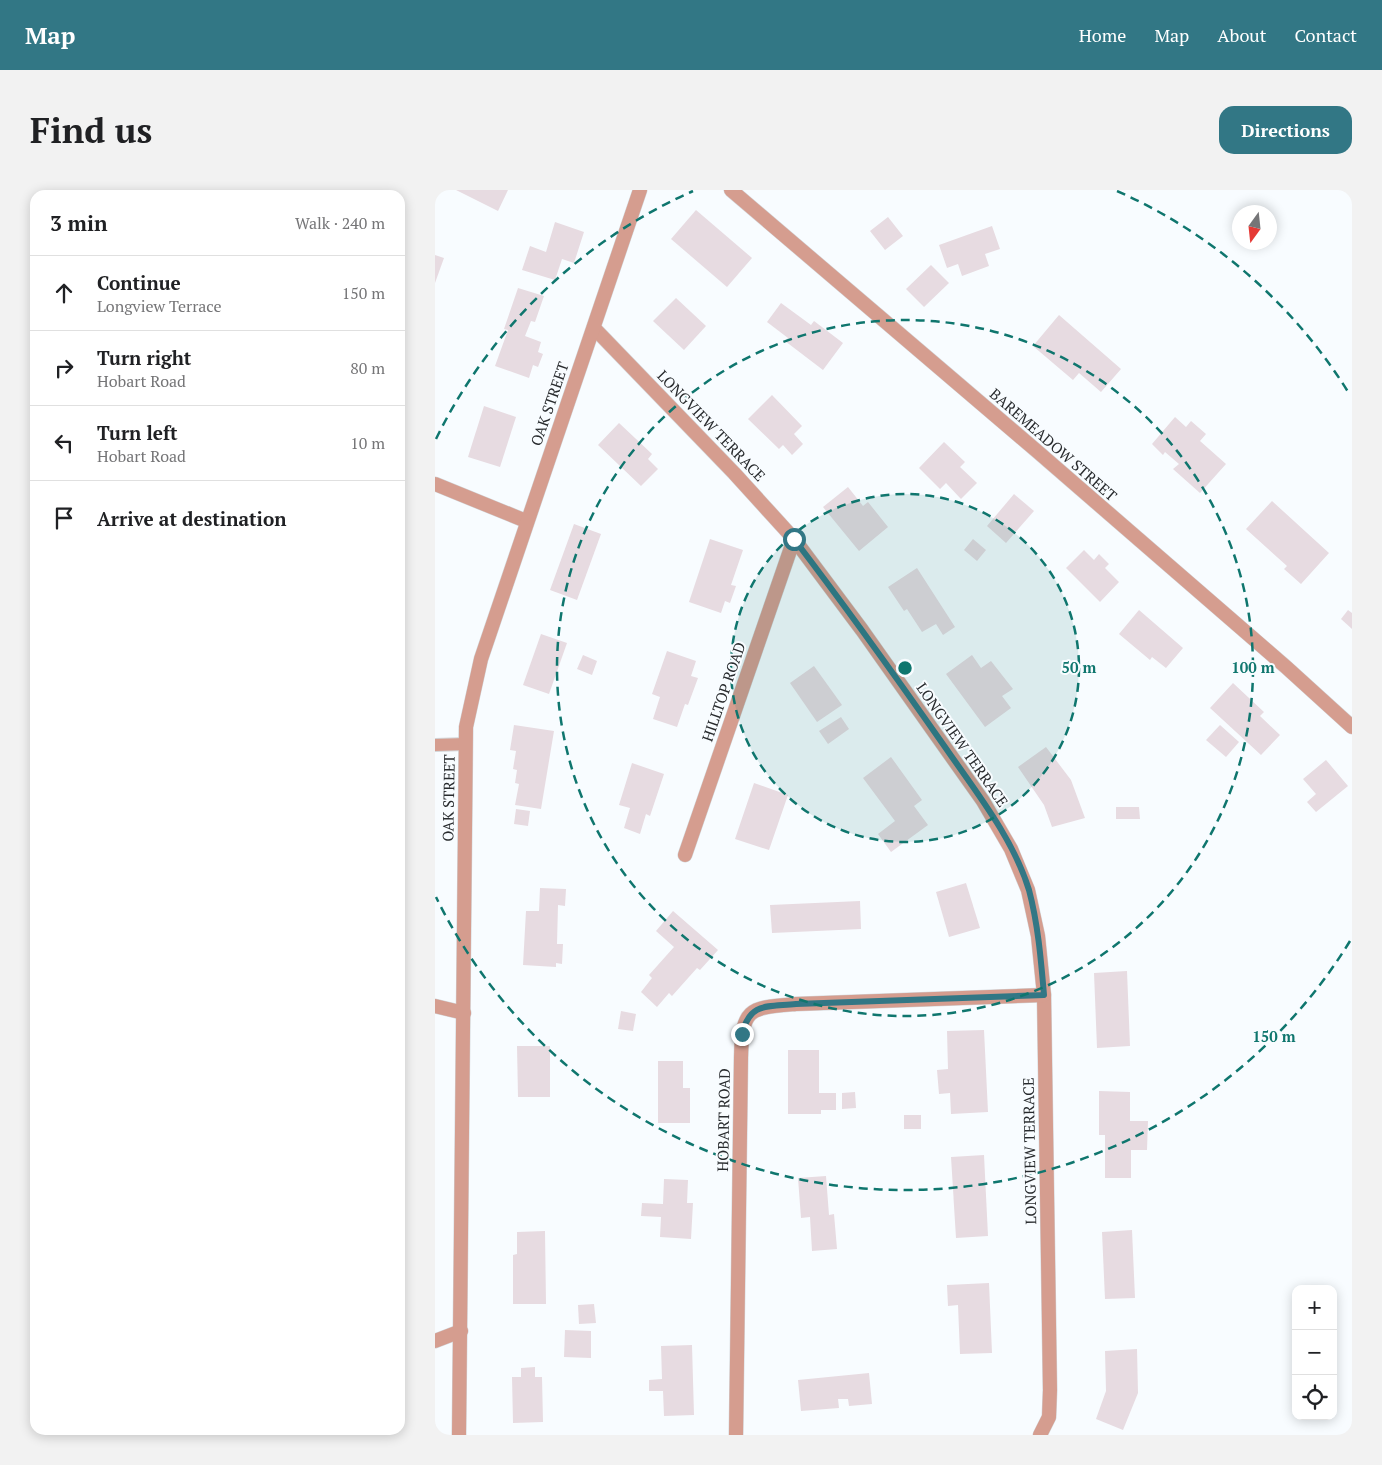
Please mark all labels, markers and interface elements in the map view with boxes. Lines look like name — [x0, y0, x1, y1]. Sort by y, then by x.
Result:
text: Map — [25, 19, 75, 51]
text: Home — [1079, 23, 1126, 47]
text: Map — [1154, 23, 1189, 47]
text: About — [1217, 23, 1266, 47]
text: Contact — [1294, 23, 1357, 47]
button: Directions — [1219, 106, 1352, 154]
text: Find us — [30, 107, 152, 153]
north arrow — [1232, 205, 1277, 250]
text: 3 min — [50, 209, 107, 237]
text: Walk · 240 m — [295, 212, 385, 234]
text: Continue — [97, 270, 181, 295]
icon: ahead — [50, 279, 78, 307]
text: 150 m — [342, 282, 385, 304]
text: Longview Terrace — [97, 295, 222, 317]
text: Turn right — [97, 345, 191, 370]
icon: right — [50, 354, 78, 382]
text: 80 m — [350, 357, 385, 379]
street label: OAK STREET — [525, 359, 573, 448]
street label: LONGVIEW TERRACE — [653, 365, 770, 485]
text: Hobart Road — [97, 370, 186, 392]
street label: BAREMEADOW STREET — [986, 383, 1121, 505]
text: Turn left — [97, 420, 178, 445]
icon: left — [50, 429, 78, 457]
text: 10 m — [350, 432, 385, 454]
text: Hobart Road — [97, 445, 186, 467]
icon: arrive — [50, 504, 78, 532]
text: Arrive at destination — [97, 506, 286, 531]
route start — [783, 528, 806, 551]
street label: HILLTOP ROAD — [697, 639, 749, 744]
text: 50 m — [1062, 657, 1097, 677]
text: 100 m — [1231, 657, 1275, 677]
centre of rings — [896, 659, 914, 677]
street label: LONGVIEW TERRACE — [912, 678, 1013, 810]
street label: OAK STREET — [437, 754, 459, 842]
route end — [731, 1023, 754, 1046]
text: 150 m — [1252, 1026, 1296, 1046]
street label: HOBART ROAD — [712, 1068, 734, 1172]
street label: LONGVIEW TERRACE — [1018, 1077, 1040, 1225]
map controls — [1292, 1285, 1337, 1420]
button: + — [1292, 1285, 1337, 1330]
button: − — [1292, 1330, 1337, 1375]
button: locate — [1292, 1375, 1337, 1420]

